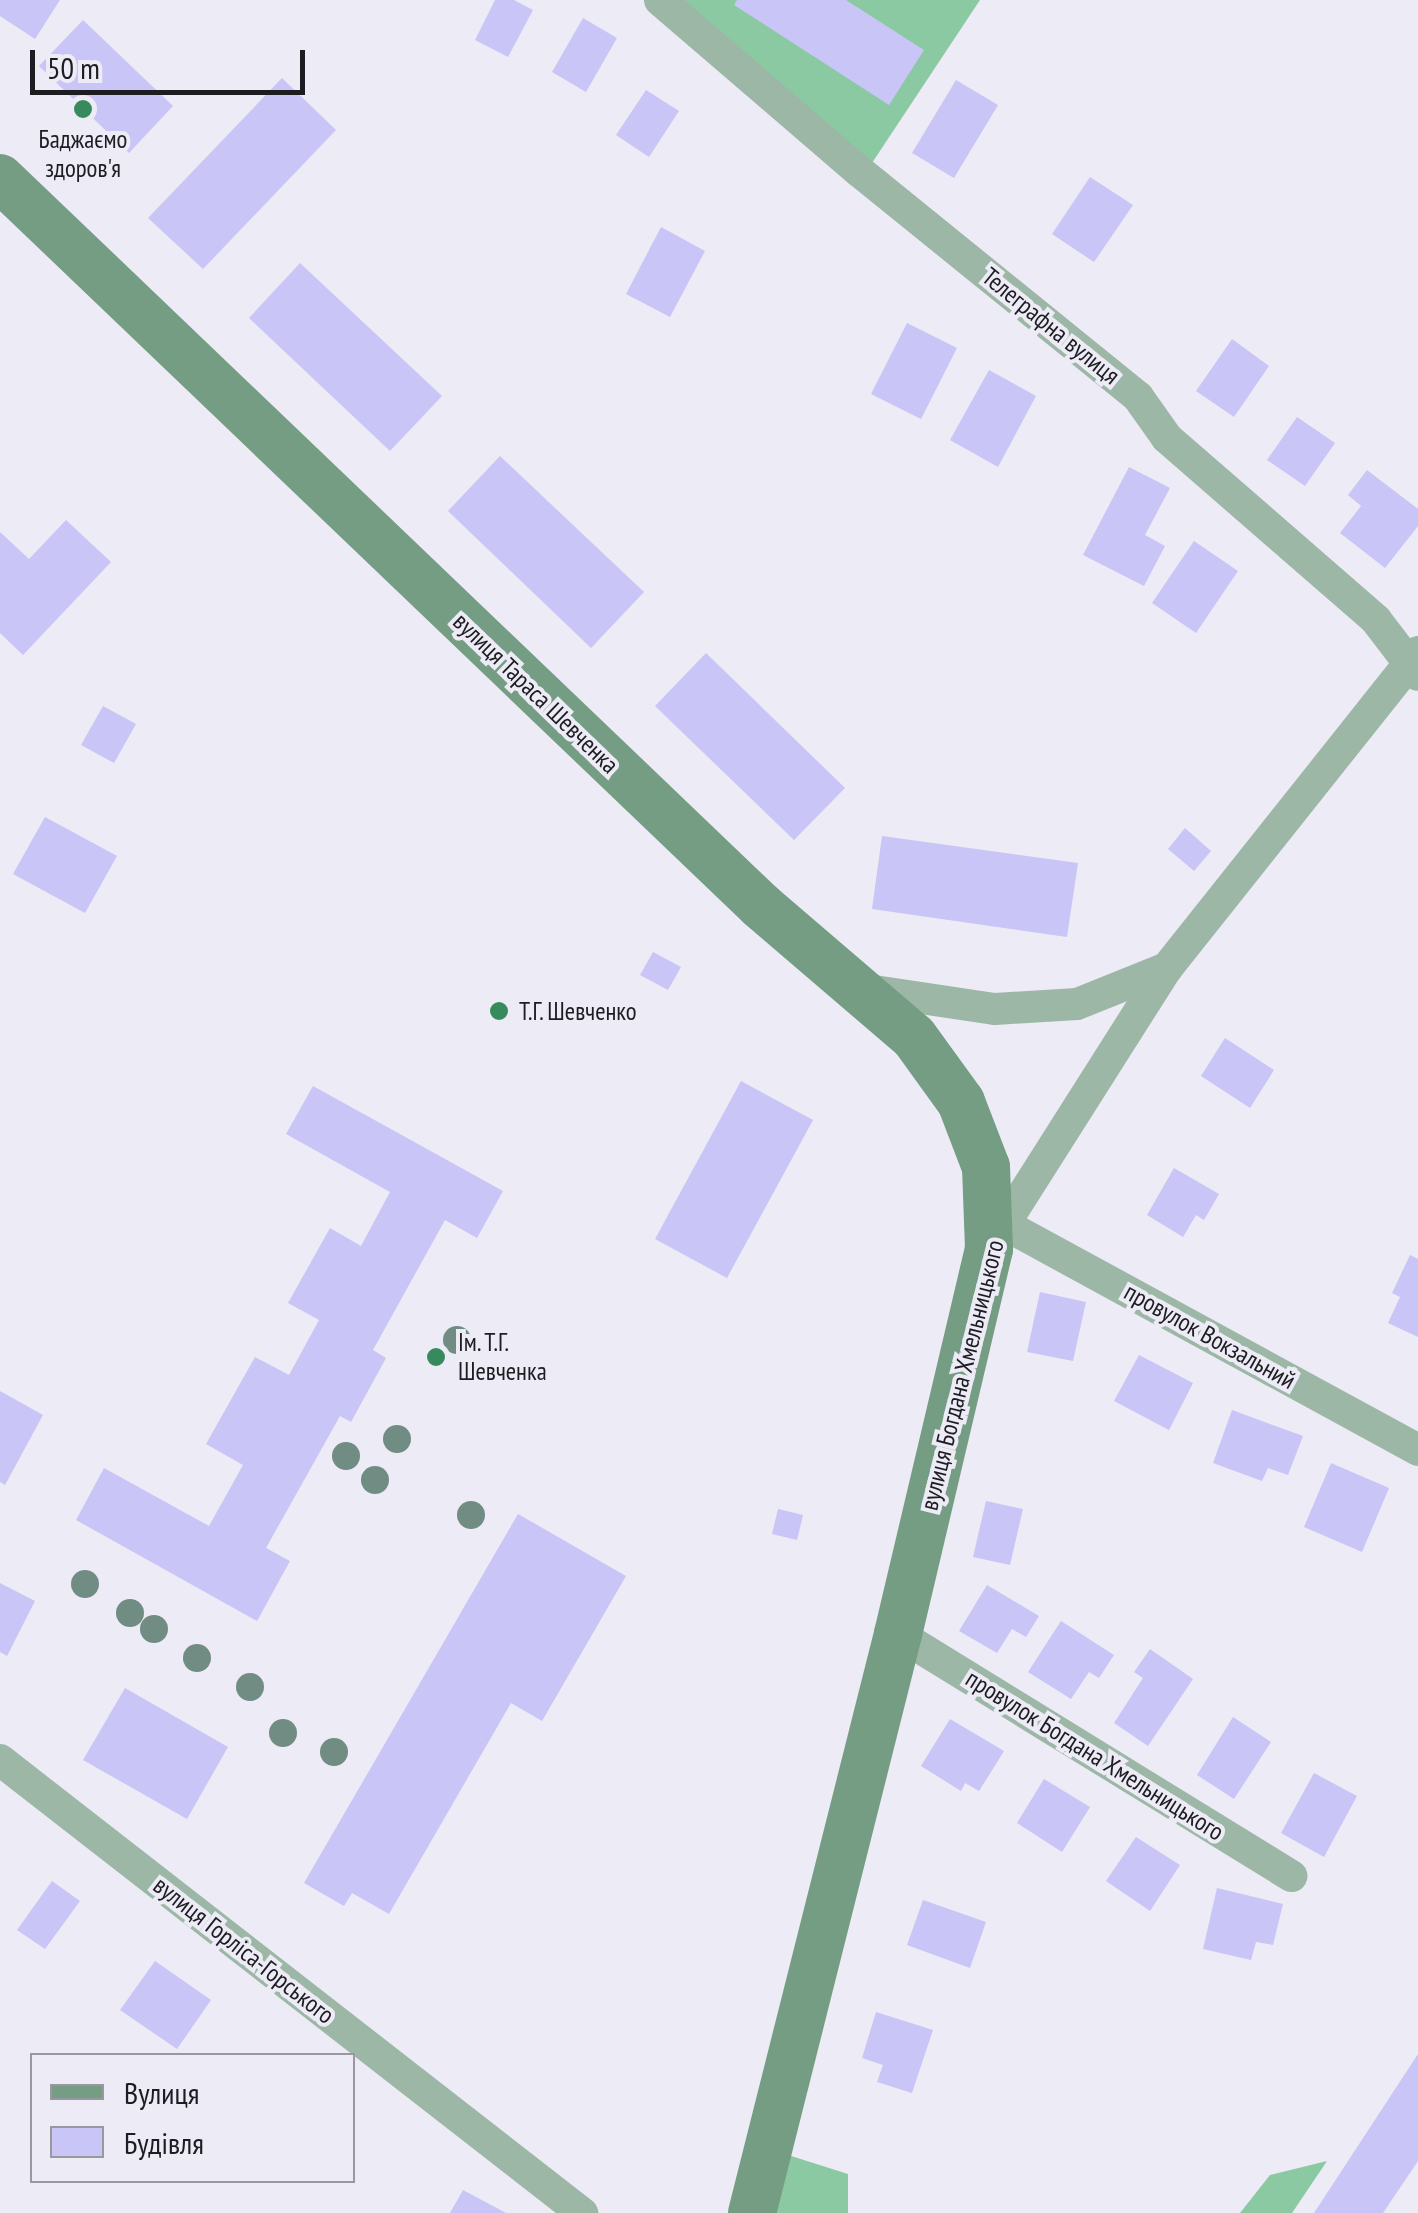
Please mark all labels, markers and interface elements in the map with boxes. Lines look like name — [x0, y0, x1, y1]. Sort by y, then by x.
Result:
scale bar — [35, 30, 310, 92]
text: 50 m — [47, 48, 100, 87]
marker: Баджаємо здоров'я — [72, 98, 94, 120]
place label: Баджаємо здоров'я — [39, 125, 127, 184]
street label: Телеграфна вулиця — [976, 261, 1126, 391]
street label: вулиця Тараса Шевченка — [447, 606, 625, 780]
place label: Т.Г. Шевченко — [519, 996, 638, 1026]
marker: Т.Г. Шевченко — [488, 1000, 510, 1022]
street label: вулиця Богдана Хмельницького — [914, 1237, 1010, 1513]
street label: провулок Вокзальний — [1119, 1277, 1301, 1395]
place label: Ім. Т.Г. Шевченка — [458, 1328, 547, 1387]
marker: Ім. Т.Г. Шевченка — [423, 1344, 449, 1370]
street label: провулок Богдана Хмельницького — [960, 1663, 1230, 1847]
street label: вулиця Горліса-Горського — [148, 1870, 340, 2030]
legend — [30, 2053, 355, 2183]
text: Вулиця — [124, 2073, 199, 2112]
text: Будівля — [124, 2123, 204, 2162]

